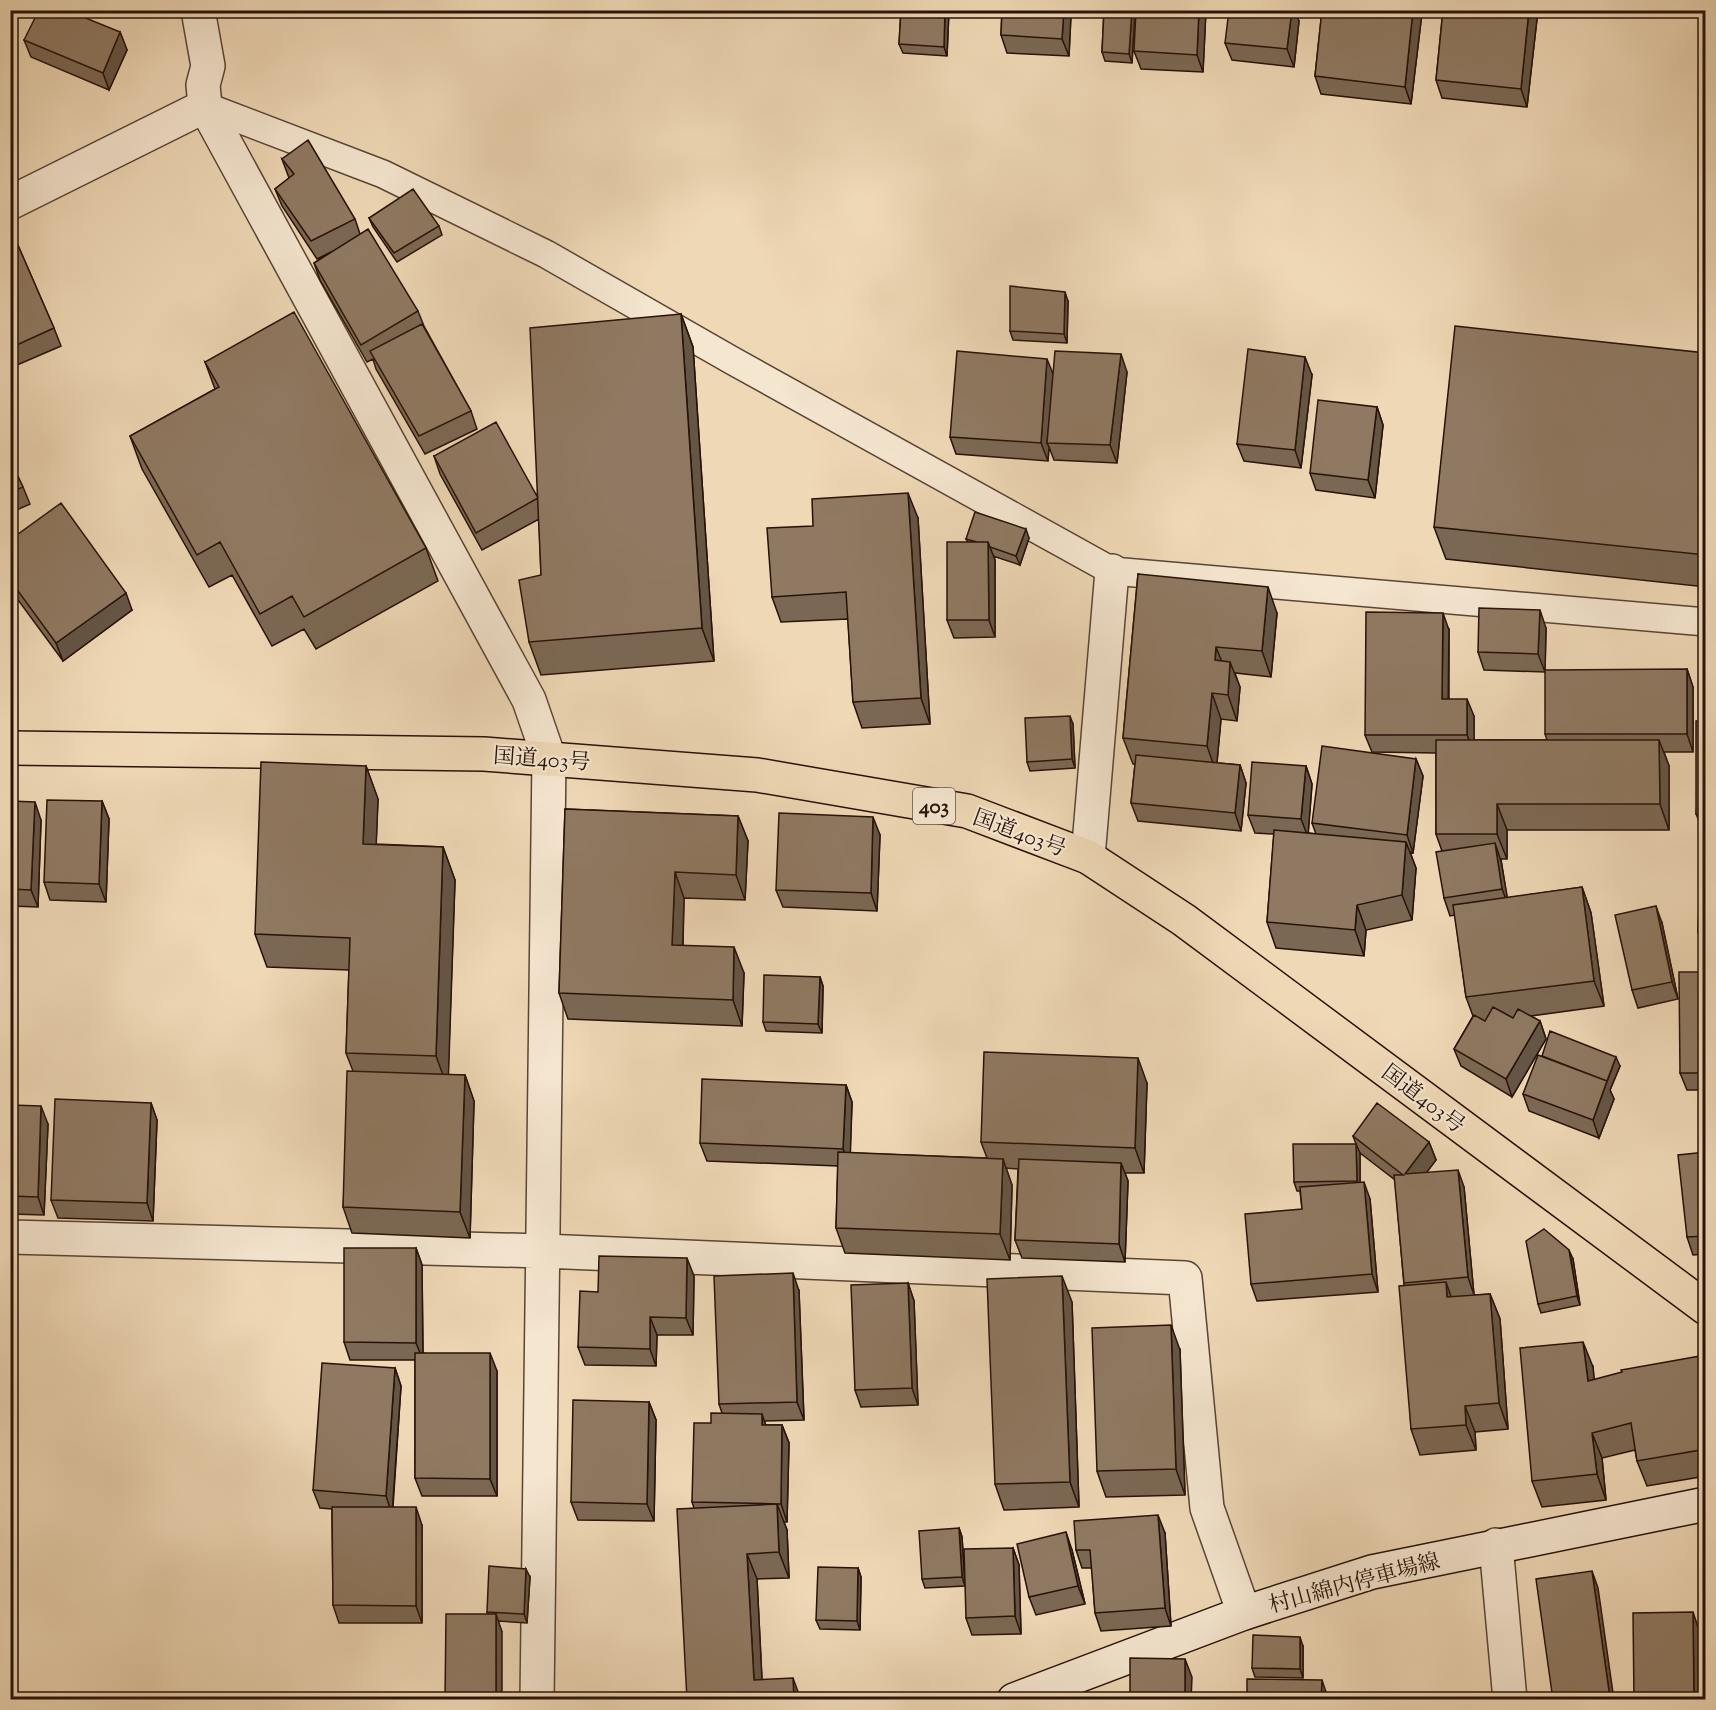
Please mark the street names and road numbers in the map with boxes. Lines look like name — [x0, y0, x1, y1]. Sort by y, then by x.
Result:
street label: 国道403号 — [492, 742, 591, 780]
road number: 403 — [913, 788, 955, 824]
street label: 国道403号 — [968, 803, 1070, 867]
street label: 国道403号 — [1374, 1058, 1471, 1142]
street label: 村山綿内停車場線 — [1266, 1547, 1444, 1623]

